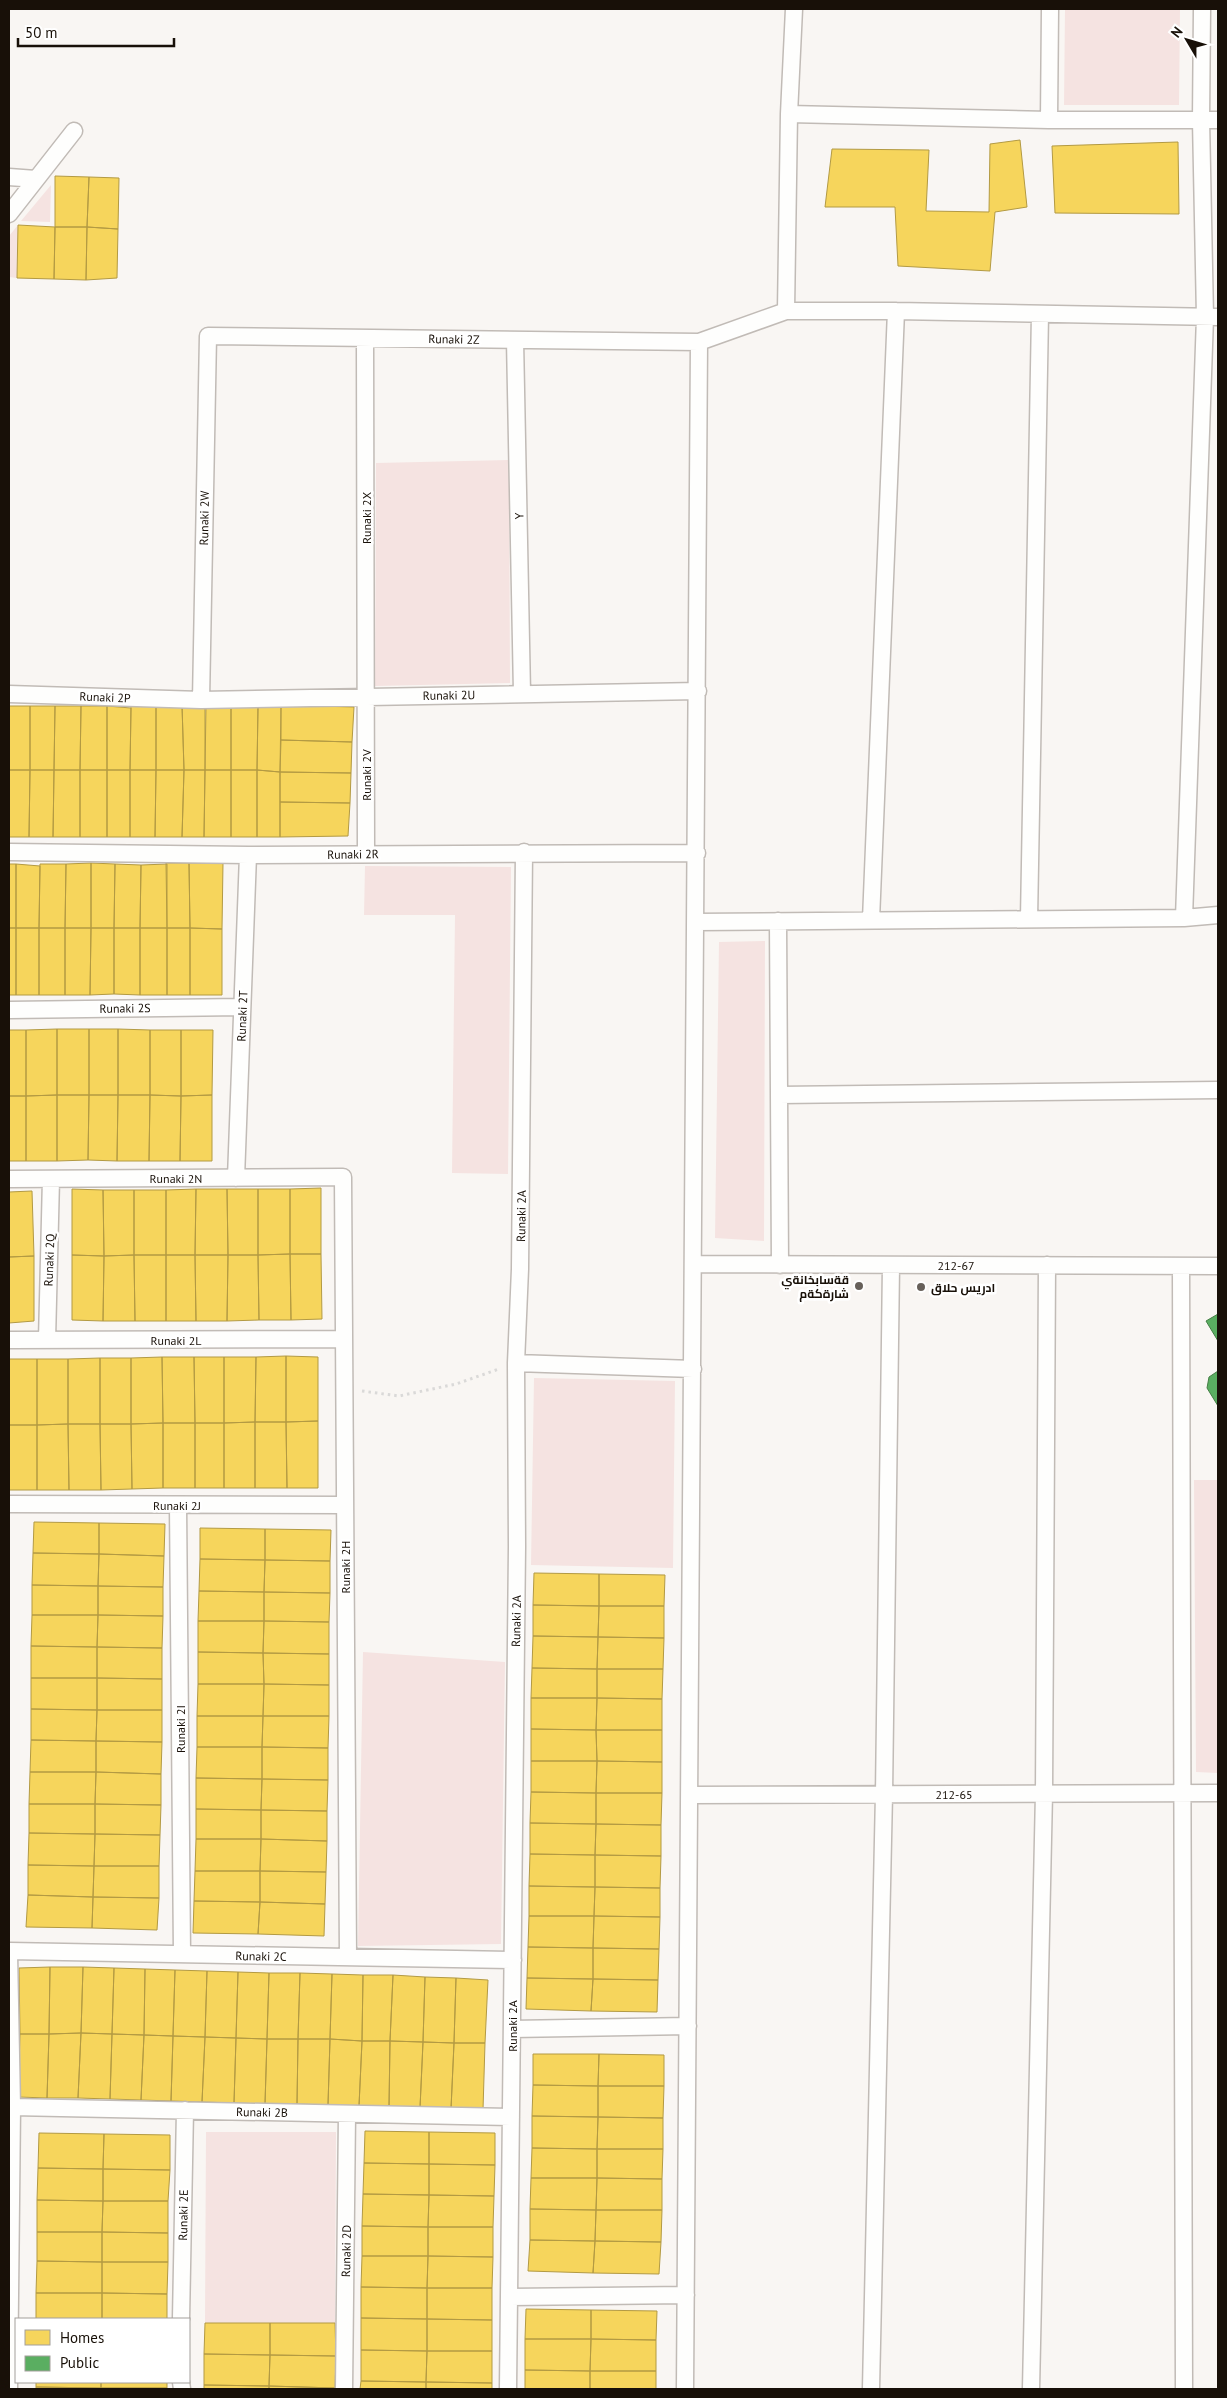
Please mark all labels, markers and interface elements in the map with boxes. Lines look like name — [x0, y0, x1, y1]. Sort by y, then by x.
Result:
scale bar — [18, 15, 174, 47]
north arrow — [1162, 15, 1212, 65]
text: 50 m — [25, 23, 58, 42]
text: N — [1167, 23, 1187, 41]
street label: Runaki 2Z — [428, 331, 480, 347]
street label: Runaki 2W — [196, 490, 212, 545]
street label: Runaki 2X — [359, 491, 374, 544]
street label: Y — [511, 512, 527, 519]
street label: Runaki 2U — [423, 687, 475, 703]
street label: Runaki 2P — [79, 689, 131, 705]
street label: Runaki 2V — [359, 749, 374, 801]
street label: Runaki 2R — [327, 846, 379, 862]
street label: Runaki 2T — [234, 990, 250, 1042]
street label: Runaki 2S — [99, 1000, 151, 1016]
street label: Runaki 2N — [150, 1171, 202, 1186]
street label: Runaki 2A — [513, 1190, 529, 1242]
street label: Runaki 2Q — [41, 1233, 57, 1287]
street label: 212-67 — [937, 1258, 975, 1273]
place label: قةسابخانةي شارةكةم — [781, 1272, 849, 1302]
marker: قةسابخانةي شارةكةم — [853, 1280, 865, 1292]
place label: ادريس حلاق — [931, 1280, 995, 1296]
marker: ادريس حلاق — [915, 1281, 927, 1293]
street label: Runaki 2L — [151, 1333, 201, 1348]
street label: Runaki 2J — [153, 1498, 201, 1513]
street label: Runaki 2H — [338, 1541, 353, 1593]
street label: Runaki 2A — [508, 1595, 524, 1647]
street label: Runaki 2I — [173, 1705, 188, 1753]
street label: 212-65 — [935, 1787, 973, 1802]
street label: Runaki 2C — [235, 1948, 287, 1964]
street label: Runaki 2A — [505, 2000, 520, 2052]
street label: Runaki 2B — [236, 2104, 288, 2120]
street label: Runaki 2E — [175, 2189, 191, 2241]
street label: Runaki 2D — [338, 2224, 354, 2277]
legend — [15, 2318, 190, 2383]
text: Homes — [60, 2328, 104, 2347]
text: Public — [60, 2353, 99, 2372]

